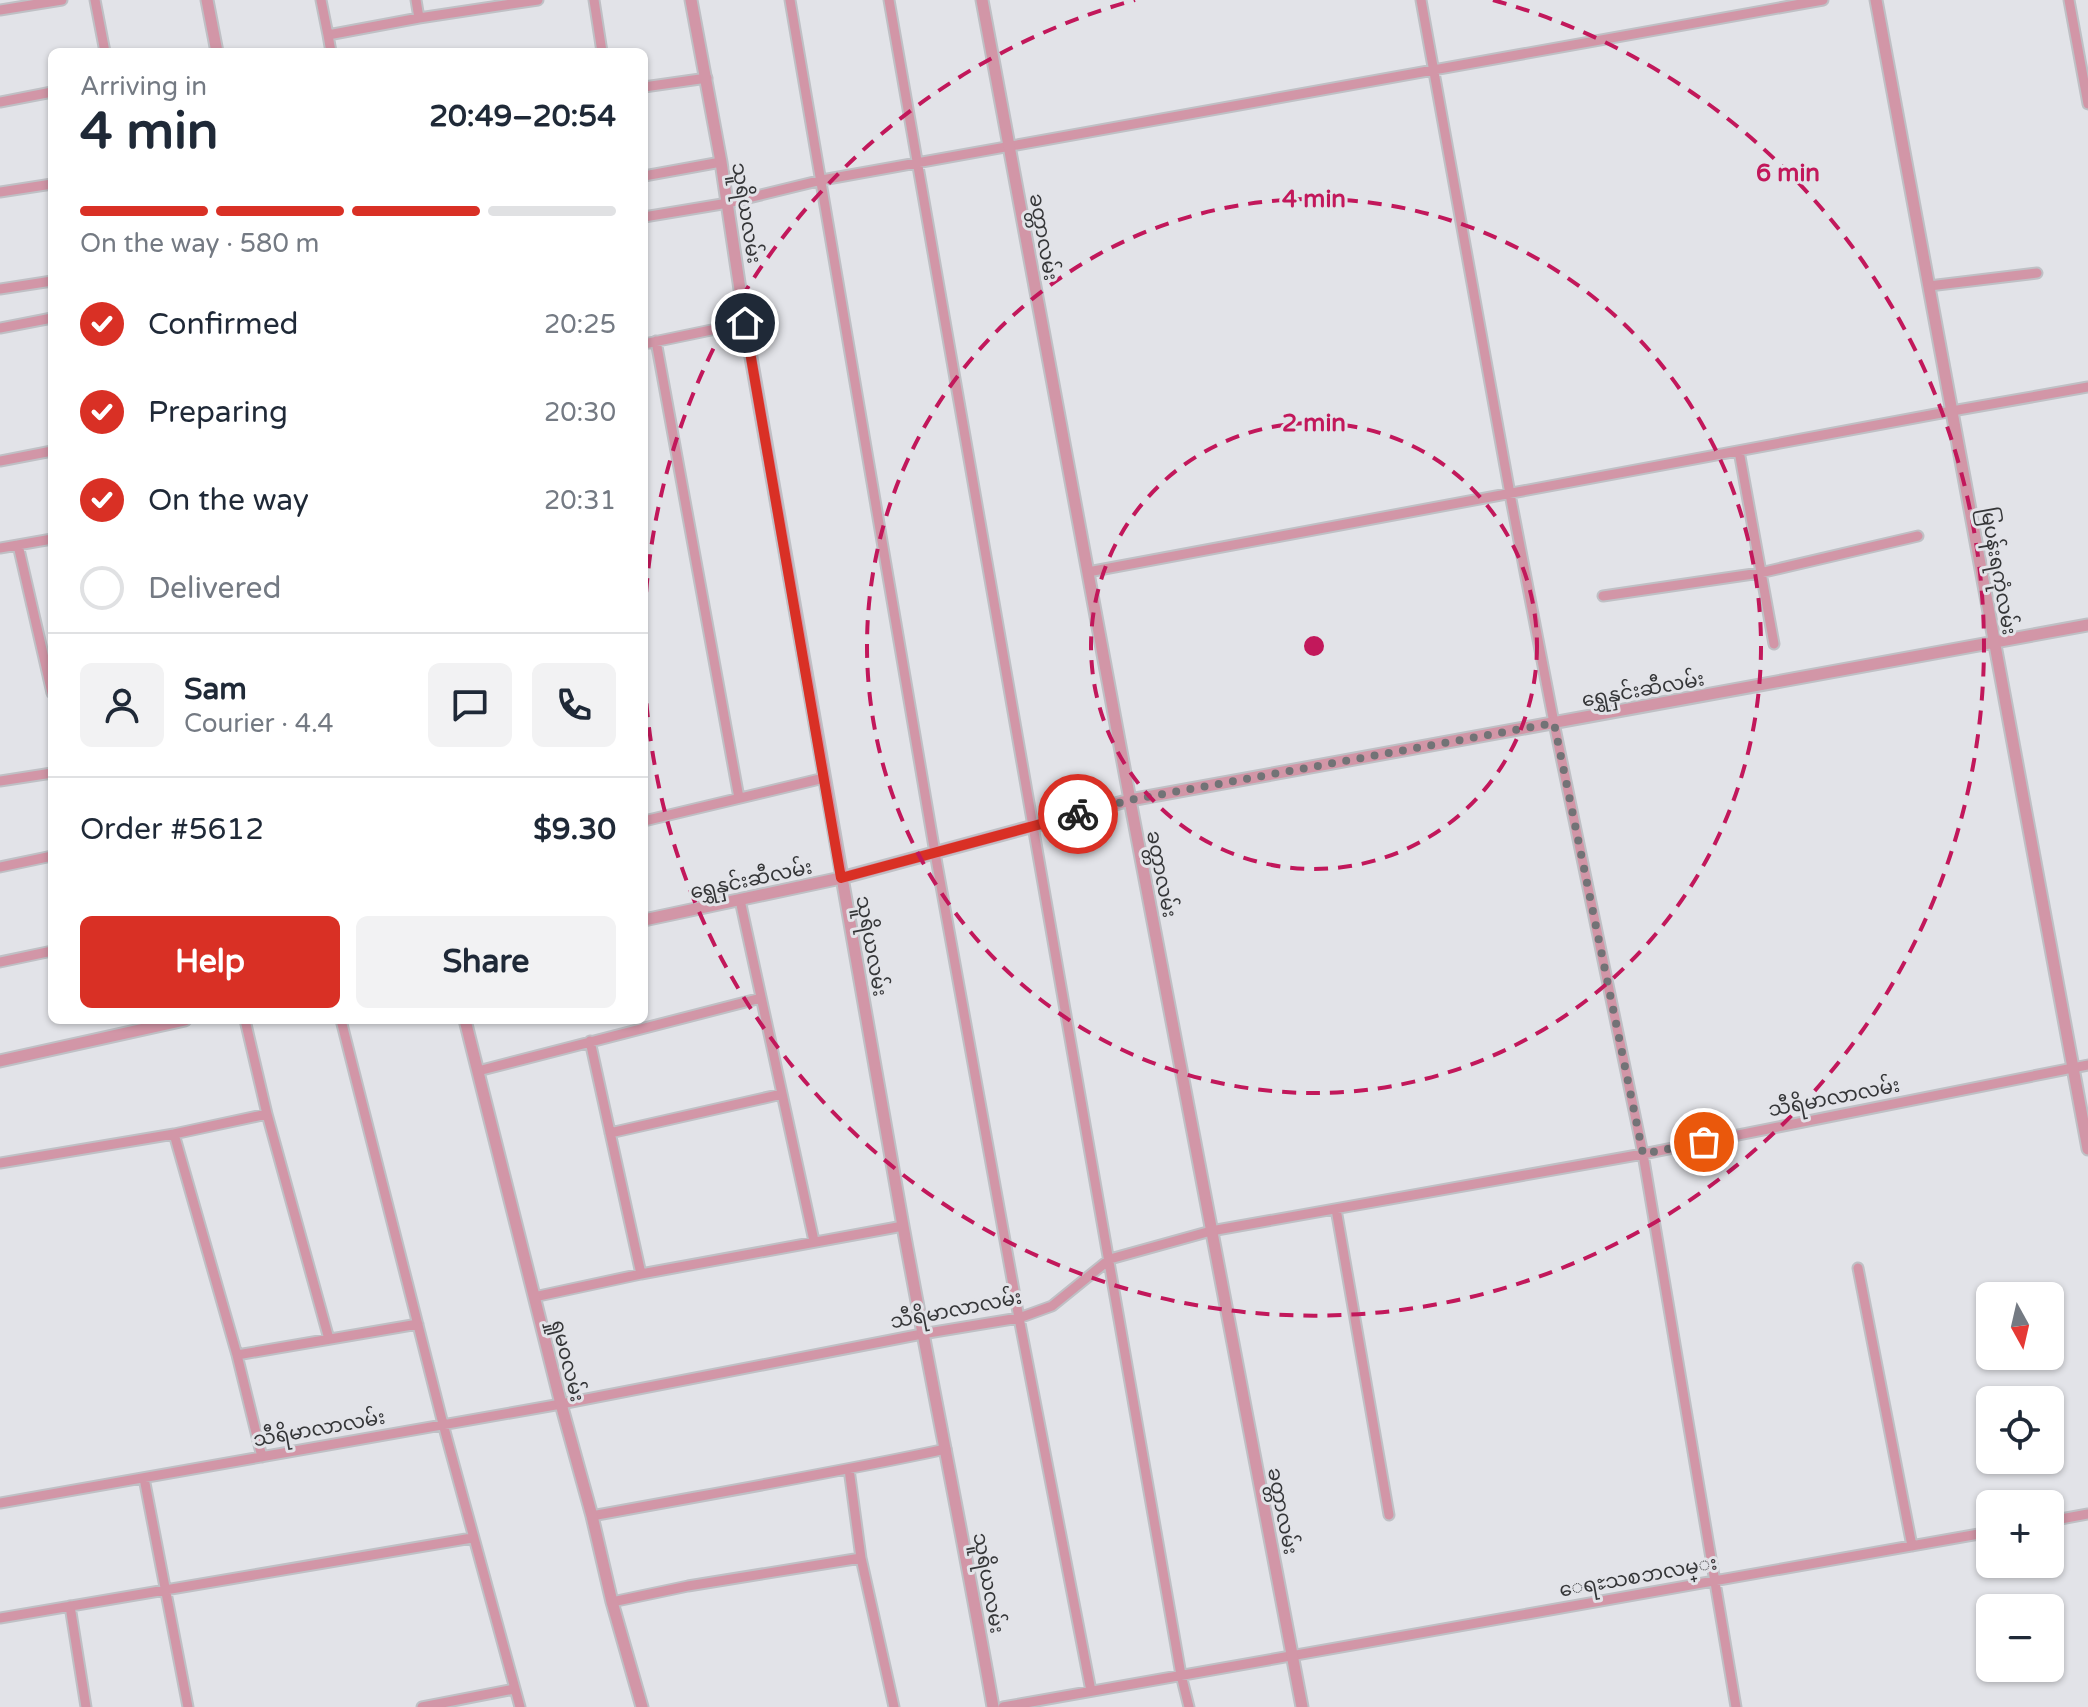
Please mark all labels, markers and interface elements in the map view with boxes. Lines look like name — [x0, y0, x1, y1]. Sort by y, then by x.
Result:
text: Arriving in — [80, 71, 207, 102]
text: 20:49–20:54 — [429, 98, 616, 135]
text: 4 min — [80, 100, 219, 163]
text: 6 min — [1756, 159, 1820, 188]
street label: သူရိယလမ်း — [722, 161, 769, 266]
text: 4 min — [1282, 185, 1346, 214]
street label: ခတ္တာလမ်း — [1021, 191, 1065, 283]
text: On the way · 580 m — [80, 228, 319, 259]
pin — [711, 289, 779, 357]
icon: home — [723, 301, 767, 345]
icon: check — [80, 302, 124, 346]
text: Confirmed — [148, 306, 299, 343]
text: 20:25 — [544, 309, 616, 340]
icon: check — [80, 390, 124, 434]
text: Preparing — [148, 394, 288, 431]
text: 20:30 — [544, 397, 616, 428]
text: 2 min — [1282, 409, 1346, 438]
icon: check — [80, 478, 124, 522]
text: On the way — [148, 482, 309, 519]
text: 20:31 — [544, 485, 616, 516]
street label: မြပန်းရကုံလမ်း — [1971, 505, 2024, 638]
text: Delivered — [148, 570, 282, 607]
centre of rings — [1300, 632, 1328, 660]
button: person — [80, 663, 164, 747]
button: chat — [428, 663, 512, 747]
button: phone — [532, 663, 616, 747]
street label: ရွှေနှင်းဆီလမ်း — [1579, 664, 1707, 717]
text: Sam — [184, 671, 247, 708]
text: Courier · 4.4 — [184, 708, 334, 739]
courier — [1038, 774, 1118, 854]
icon: bike — [1056, 792, 1100, 836]
text: Order #5612 — [80, 811, 264, 848]
text: $9.30 — [533, 811, 616, 848]
street label: ခတ္တာလမ်း — [1138, 828, 1184, 920]
street label: ရွှေနှင်းဆီလမ်း — [687, 852, 815, 909]
street label: သူရိယလမ်း — [846, 893, 895, 999]
button: Help — [80, 916, 340, 1008]
button: Share — [356, 916, 616, 1008]
street label: သီရိမာလာလမ်း — [1766, 1071, 1903, 1125]
pin — [1670, 1108, 1738, 1176]
icon: bag — [1682, 1120, 1726, 1164]
north arrow — [1976, 1282, 2064, 1370]
map controls — [1976, 1282, 2064, 1682]
street label: သီရိမာလာလမ်း — [888, 1283, 1025, 1337]
street label: ရှုမဝလမ်း — [542, 1315, 592, 1405]
button: locate — [1976, 1386, 2064, 1474]
street label: သီရိမာလာလမ်း — [251, 1403, 388, 1455]
street label: ခတ္တာလမ်း — [1259, 1465, 1305, 1557]
button: + — [1976, 1490, 2064, 1578]
street label: သူရိယလမ်း — [963, 1530, 1012, 1636]
street label: ေရႊသစၥာလမ္း — [1557, 1551, 1720, 1606]
button: − — [1976, 1594, 2064, 1682]

